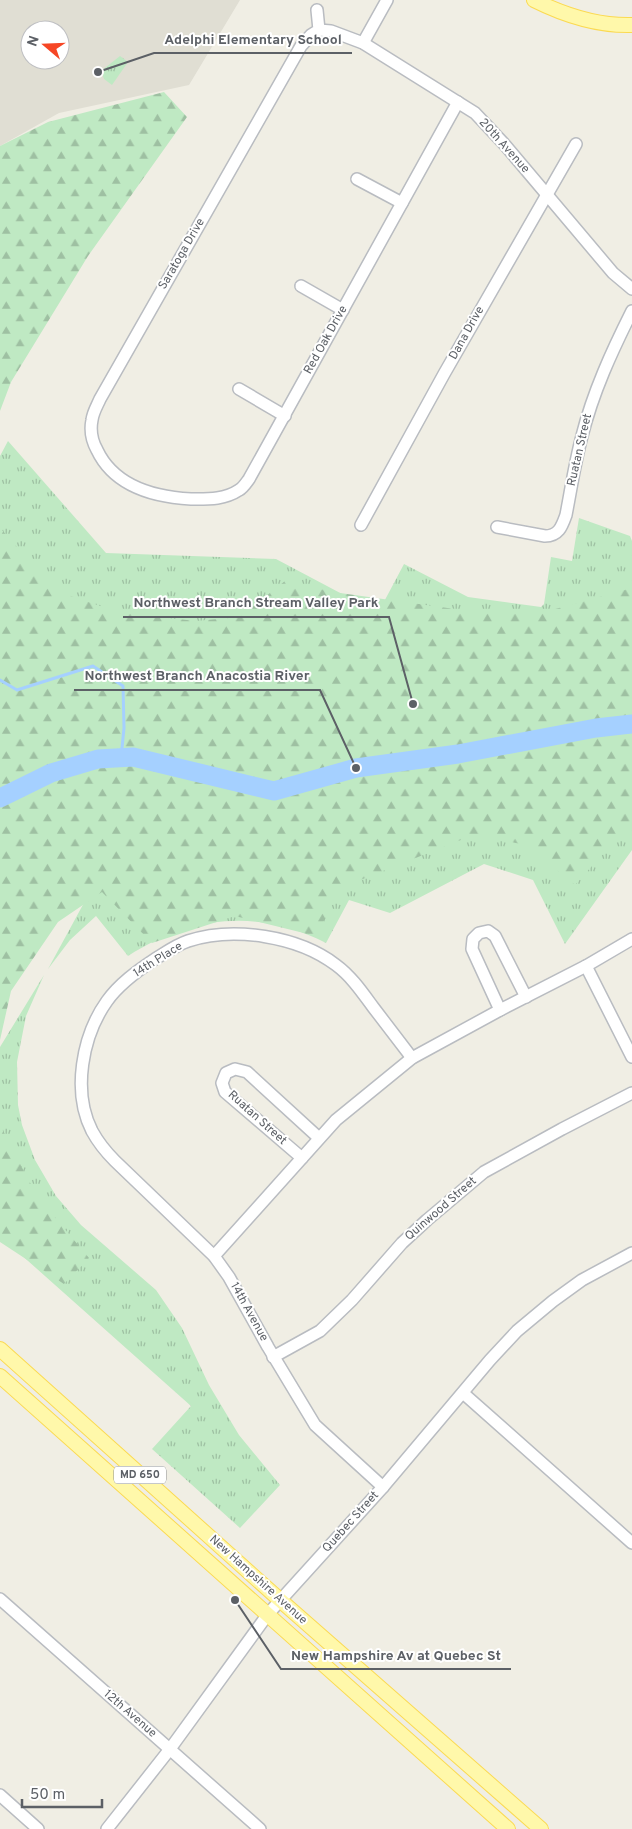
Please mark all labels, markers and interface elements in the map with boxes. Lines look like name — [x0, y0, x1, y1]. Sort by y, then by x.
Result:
north arrow — [20, 20, 70, 70]
callout: Adelphi Elementary School — [154, 24, 352, 53]
text: Adelphi Elementary School — [164, 32, 342, 49]
text: N — [24, 34, 44, 49]
street label: 20th Avenue — [475, 115, 533, 177]
street label: Saratoga Drive — [155, 215, 209, 293]
street label: Red Oak Drive — [300, 303, 352, 377]
street label: Dana Drive — [446, 303, 488, 363]
street label: Ruatan Street — [564, 412, 596, 488]
callout: Northwest Branch Stream Valley Park — [123, 588, 389, 617]
text: Northwest Branch Stream Valley Park — [133, 595, 379, 612]
callout: Northwest Branch Anacostia River — [74, 661, 320, 690]
text: Northwest Branch Anacostia River — [85, 668, 310, 685]
street label: 14th Place — [130, 939, 186, 981]
street label: Ruatan Street — [224, 1087, 290, 1149]
street label: Quinwood Street — [402, 1173, 480, 1245]
street label: 14th Avenue — [226, 1280, 272, 1344]
road number: MD 650 — [114, 1466, 166, 1484]
street label: Quebec Street — [319, 1488, 383, 1556]
street label: New Hampshire Avenue — [206, 1532, 310, 1628]
callout: New Hampshire Av at Quebec St — [281, 1640, 511, 1669]
text: New Hampshire Av at Quebec St — [291, 1648, 501, 1665]
street label: 12th Avenue — [100, 1687, 160, 1741]
scale bar — [22, 1776, 102, 1808]
text: 50 m — [30, 1786, 65, 1805]

